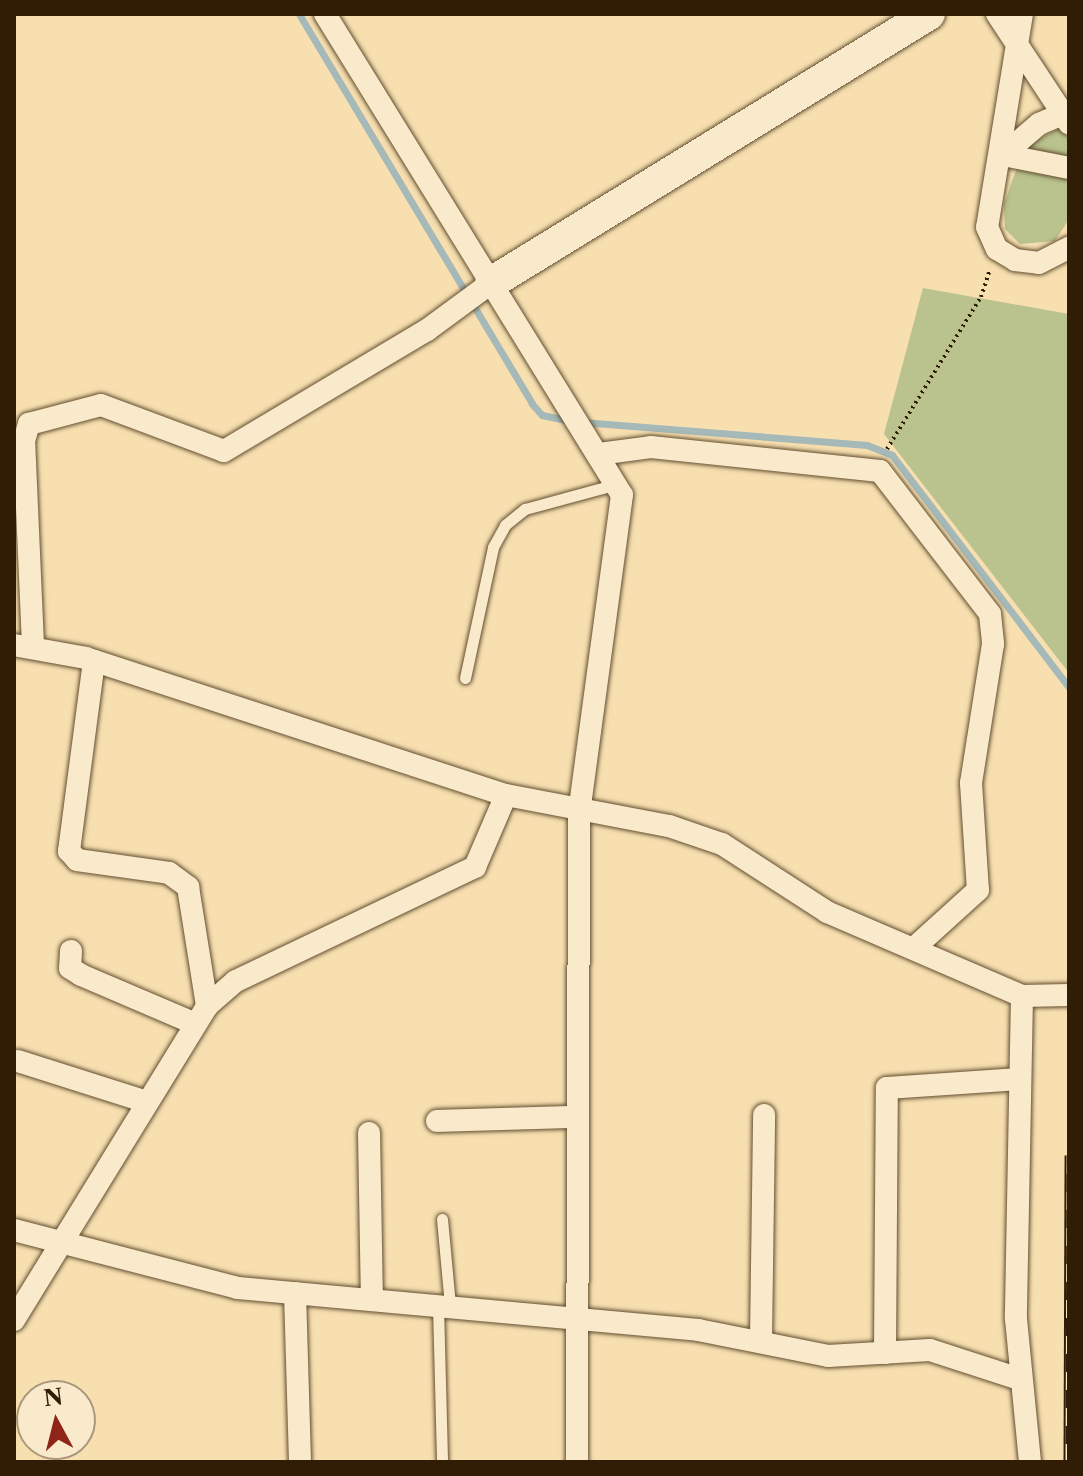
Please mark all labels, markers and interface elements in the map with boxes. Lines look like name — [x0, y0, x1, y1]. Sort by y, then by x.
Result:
north arrow — [16, 1380, 96, 1460]
text: N — [42, 1383, 64, 1412]

